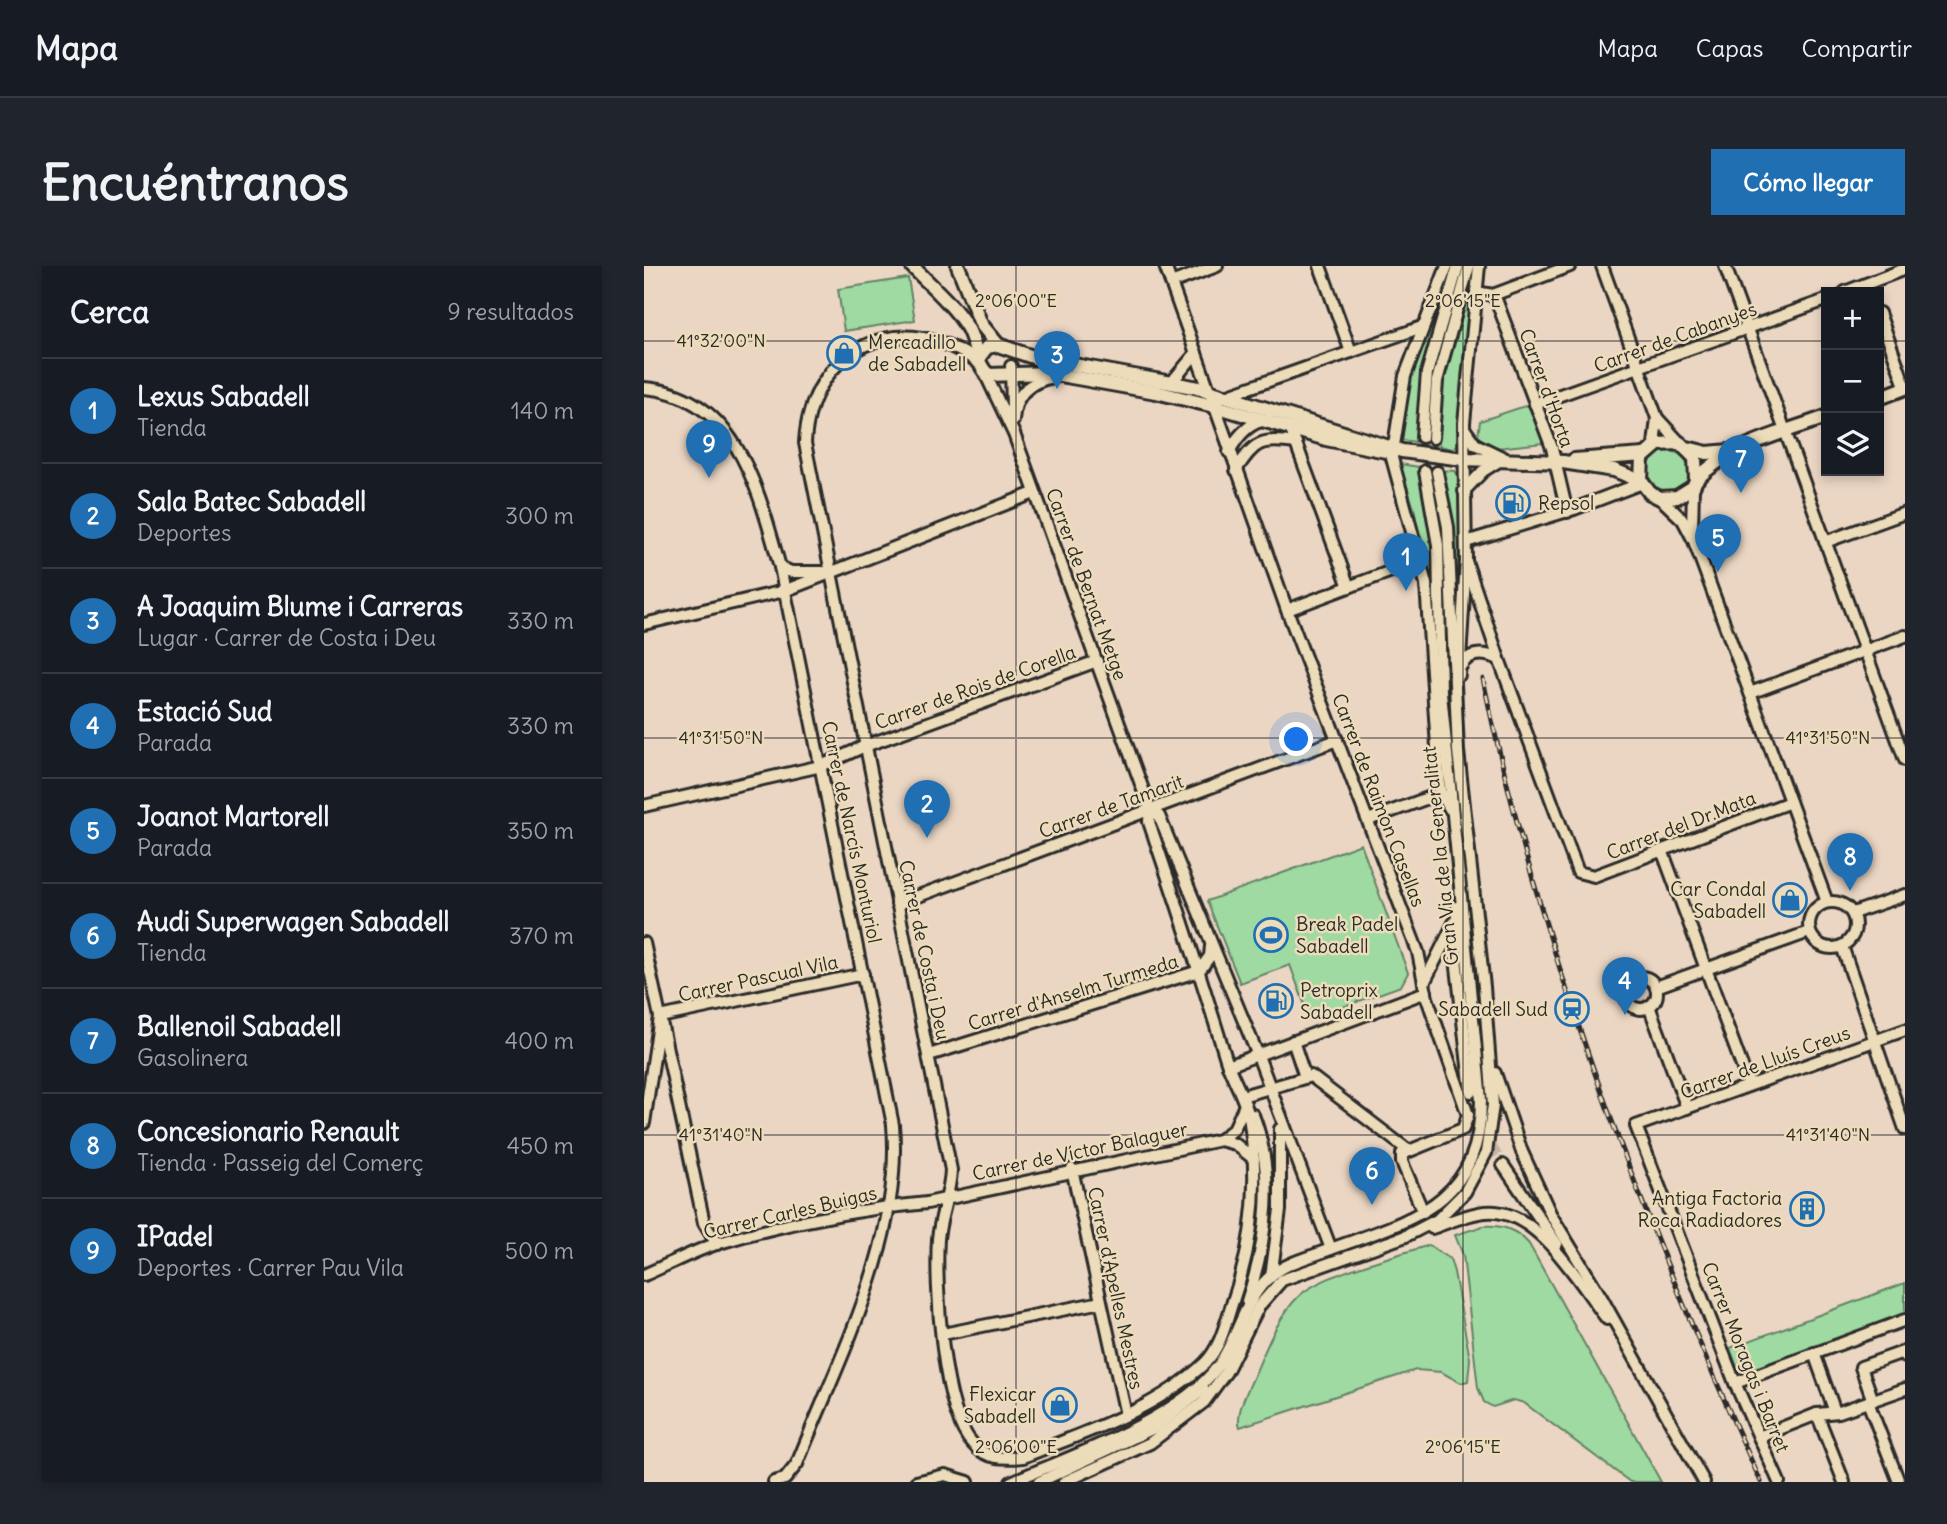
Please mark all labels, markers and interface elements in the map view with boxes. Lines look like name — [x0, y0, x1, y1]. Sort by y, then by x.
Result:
text: Mapa — [35, 27, 118, 69]
text: Mapa — [1597, 33, 1658, 63]
text: Capas — [1696, 33, 1763, 63]
text: Compartir — [1801, 33, 1912, 63]
button: Cómo llegar — [1711, 149, 1905, 215]
text: Encuéntranos — [42, 152, 349, 213]
map controls — [1821, 287, 1884, 476]
button: + — [1821, 287, 1884, 350]
text: 2°06'00"E — [975, 289, 1057, 312]
text: 2°06'15"E — [1425, 289, 1501, 312]
text: Cerca — [70, 293, 149, 331]
street label: Carrer de Cabanyes — [1590, 296, 1760, 378]
text: 9 resultados — [447, 297, 574, 326]
street label: Carrer d'Horta — [1514, 325, 1580, 451]
text: 41°32'00"N — [676, 329, 766, 352]
place label: Mercadillo de Sabadell — [868, 330, 966, 376]
pin: 3 — [1034, 331, 1080, 389]
shop icon: Mercadillo de Sabadell — [825, 334, 863, 372]
button: − — [1821, 350, 1884, 413]
text: Lexus Sabadell — [137, 380, 309, 413]
text: 1 — [88, 396, 98, 425]
text: 140 m — [511, 396, 574, 425]
text: Tienda — [137, 413, 207, 442]
button: layers — [1821, 413, 1884, 476]
pin: 9 — [686, 420, 732, 478]
pin: 7 — [1718, 435, 1764, 493]
fuel station icon: Repsol — [1494, 484, 1532, 522]
text: Sala Batec Sabadell — [137, 485, 366, 518]
street label: Carrer de Bernat Metge — [1041, 485, 1133, 683]
place label: Repsol — [1538, 491, 1594, 515]
text: 2 — [87, 501, 99, 530]
text: 300 m — [505, 501, 574, 530]
pin: 5 — [1695, 514, 1741, 572]
text: Deportes — [137, 518, 231, 547]
pin: 1 — [1383, 533, 1429, 591]
text: A Joaquim Blume i Carreras — [137, 590, 463, 623]
text: 3 — [86, 606, 100, 635]
text: 330 m — [507, 606, 574, 635]
text: Lugar · Carrer de Costa i Deu — [137, 623, 436, 652]
street label: Carrer de Rois de Corella — [871, 639, 1079, 735]
street label: Carrer de Raimon Casellas — [1327, 690, 1431, 910]
text: Estació Sud — [137, 695, 272, 728]
text: 4 — [86, 711, 100, 740]
text: 330 m — [507, 711, 574, 740]
street label: Carrer de Narcís Monturiol — [817, 719, 887, 945]
your location — [1279, 722, 1313, 756]
text: 41°31'50"N — [679, 726, 763, 749]
text: 41°31'50"N — [1786, 726, 1870, 749]
text: Parada — [137, 728, 212, 757]
street label: Gran Via de la Generalitat — [1417, 745, 1463, 967]
street label: Carrer de Tamarit — [1035, 769, 1187, 843]
pin: 2 — [904, 780, 950, 838]
street label: Carrer del Dr.Mata — [1603, 785, 1759, 865]
text: Joanot Martorell — [137, 800, 329, 833]
text: 5 — [86, 816, 100, 845]
text: 350 m — [507, 816, 574, 845]
text: Parada — [137, 833, 212, 862]
pin: 8 — [1827, 833, 1873, 891]
street label: Carrer de Costa i Deu — [894, 858, 956, 1042]
place label: Car Condal Sabadell — [1670, 877, 1766, 923]
shop icon: Car Condal Sabadell — [1771, 881, 1809, 919]
text: Audi Superwagen Sabadell — [137, 905, 449, 938]
place label: Break Padel Sabadell — [1296, 912, 1398, 958]
sports icon: Break Padel Sabadell — [1252, 916, 1290, 954]
text: 6 — [86, 921, 100, 950]
text: 370 m — [509, 921, 574, 950]
text: Tienda — [137, 938, 207, 967]
street label: Carrer Pascual Vila — [676, 949, 840, 1007]
street label: Carrer d'Anselm Turmeda — [965, 949, 1181, 1035]
pin: 4 — [1602, 957, 1648, 1015]
place label: Petroprix Sabadell — [1300, 978, 1378, 1024]
fuel station icon: Petroprix Sabadell — [1257, 982, 1295, 1020]
station icon: Sabadell Sud — [1553, 990, 1591, 1028]
place label: Sabadell Sud — [1438, 997, 1548, 1021]
text: Ballenoil Sabadell — [137, 1010, 341, 1043]
street label: Carrer de Lluís Creus — [1677, 1020, 1853, 1104]
text: 7 — [87, 1026, 99, 1055]
text: 400 m — [505, 1026, 574, 1055]
text: Gasolinera — [137, 1043, 248, 1072]
text: Concesionario Renault — [137, 1115, 399, 1148]
street label: Carrer de Víctor Balaguer — [970, 1116, 1190, 1186]
text: 41°31'40"N — [679, 1123, 763, 1146]
text: 41°31'40"N — [1786, 1123, 1870, 1146]
text: 8 — [86, 1131, 100, 1160]
text: 450 m — [507, 1131, 574, 1160]
pin: 6 — [1349, 1147, 1395, 1205]
text: Tienda · Passeig del Comerç — [137, 1148, 424, 1177]
street label: Carrer Carles Buigas — [701, 1180, 879, 1244]
street label: Carrer d'Apelles Mestres — [1083, 1184, 1149, 1392]
place label: Antiga Factoria Roca Radiadores — [1638, 1186, 1782, 1232]
building icon: Antiga Factoria Roca Radiadores — [1788, 1190, 1826, 1228]
text: IPadel — [137, 1220, 213, 1253]
text: 9 — [86, 1236, 100, 1265]
text: 500 m — [505, 1236, 574, 1265]
text: Deportes · Carrer Pau Vila — [137, 1253, 404, 1282]
street label: Carrer Moragas i Barret — [1697, 1258, 1795, 1456]
place label: Flexicar Sabadell — [963, 1382, 1036, 1428]
shop icon: Flexicar Sabadell — [1041, 1386, 1079, 1424]
text: 2°06'00"E — [975, 1435, 1057, 1458]
text: 2°06'15"E — [1425, 1435, 1501, 1458]

